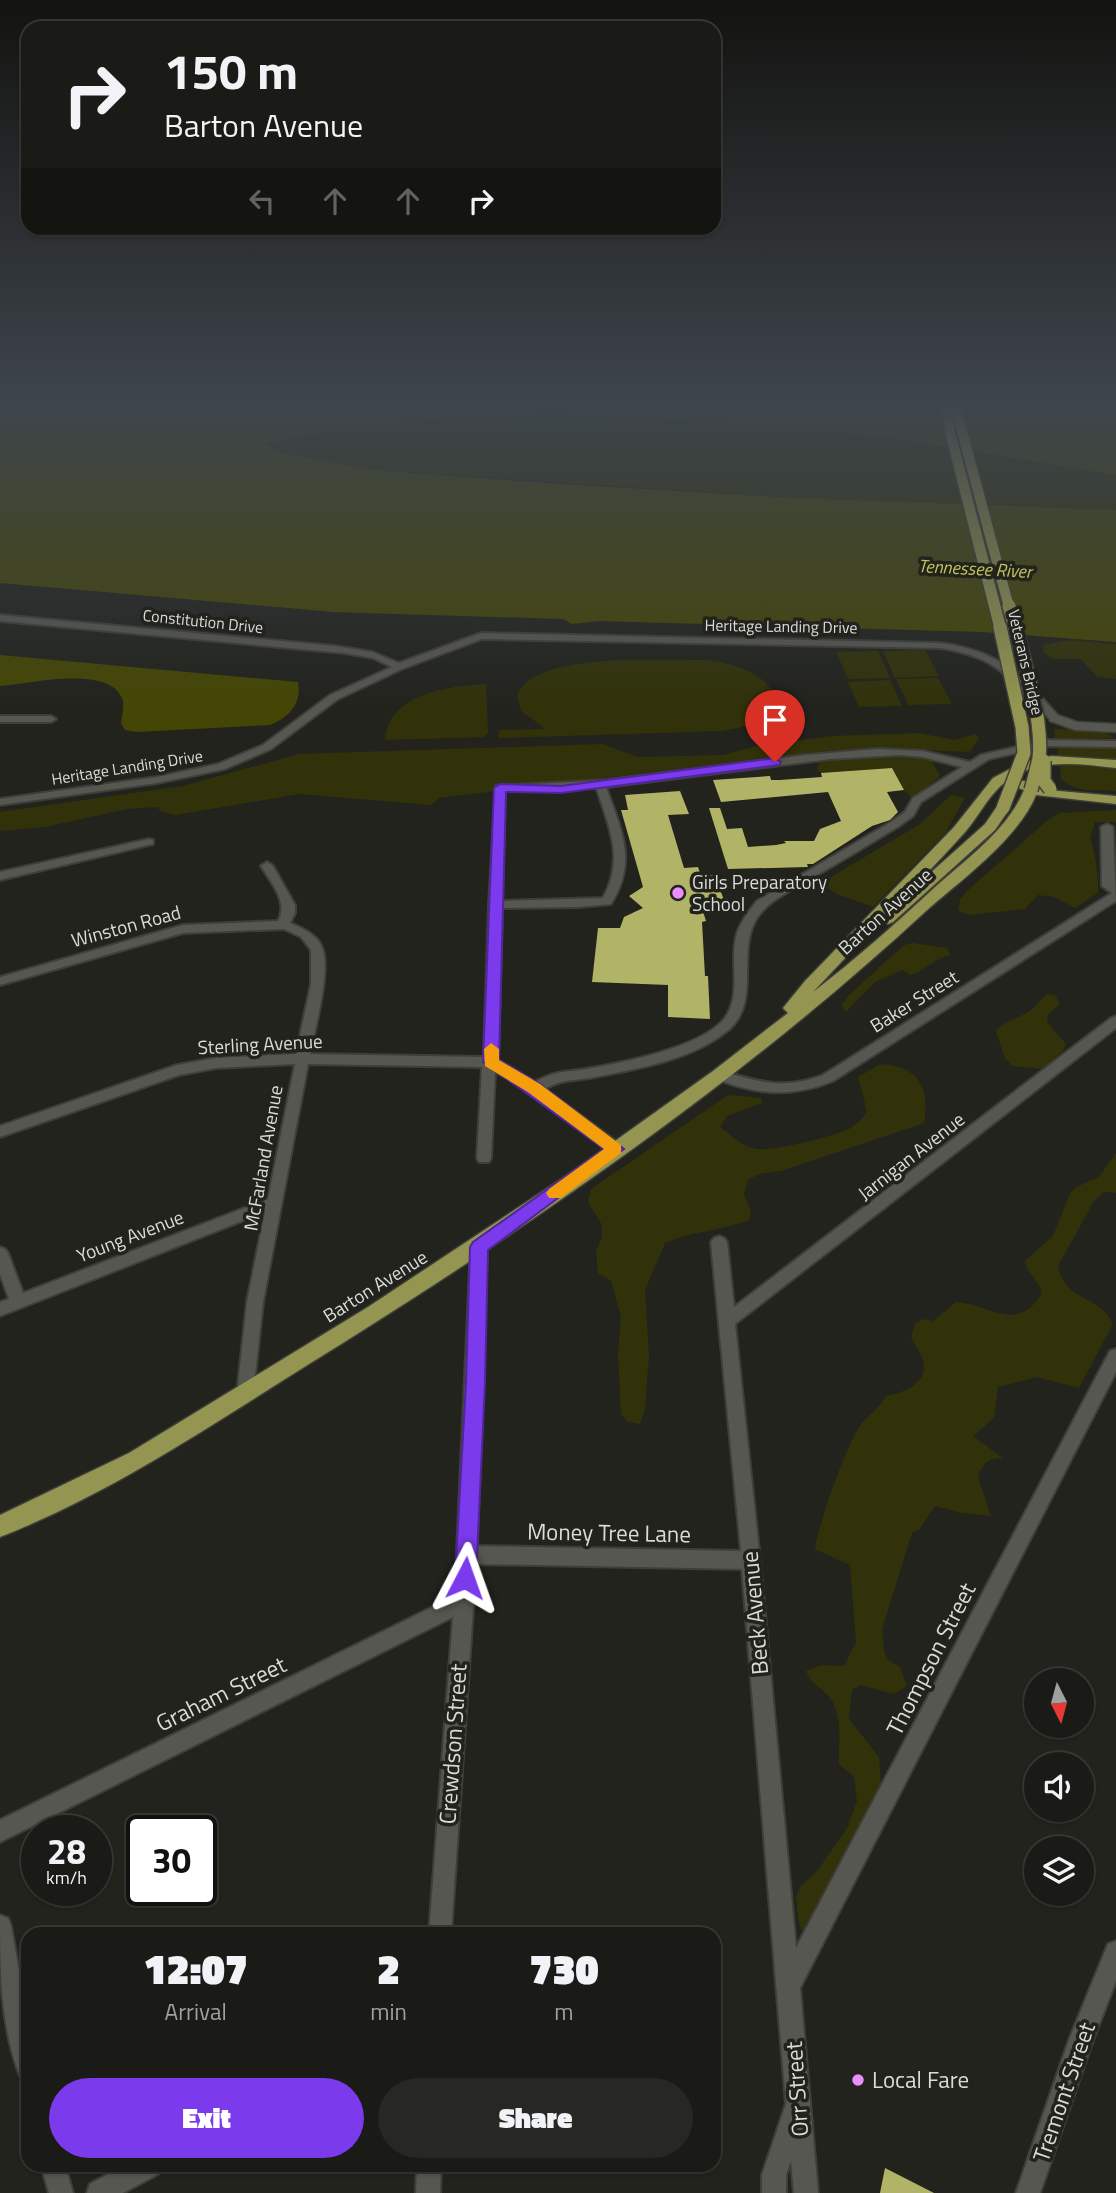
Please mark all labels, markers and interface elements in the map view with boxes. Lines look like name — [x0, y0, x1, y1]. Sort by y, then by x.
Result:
text: 150 m — [164, 33, 298, 108]
icon: right — [49, 49, 140, 140]
text: Barton Avenue — [164, 101, 363, 149]
icon: left — [243, 182, 281, 220]
icon: ahead — [316, 182, 354, 220]
icon: ahead — [389, 182, 427, 220]
icon: right — [462, 182, 500, 220]
water label: Tennessee River — [918, 552, 1035, 585]
street label: Constitution Drive — [142, 603, 264, 639]
street label: Veterans Bridge — [1002, 607, 1050, 717]
street label: Heritage Landing Drive — [704, 613, 858, 639]
pin — [745, 690, 805, 762]
icon: arrive — [756, 701, 794, 739]
street label: Heritage Landing Drive — [50, 743, 204, 791]
street label: Barton Avenue — [831, 860, 938, 961]
place label: Girls Preparatory School — [692, 867, 827, 918]
marker: Girls Preparatory School — [670, 885, 686, 901]
street label: Winston Road — [68, 897, 184, 954]
street label: Baker Street — [864, 962, 964, 1039]
street label: Sterling Avenue — [197, 1026, 323, 1061]
street label: McFarland Avenue — [235, 1083, 290, 1233]
street label: Jarnigan Avenue — [851, 1104, 970, 1207]
street label: Young Avenue — [72, 1202, 188, 1269]
street label: Barton Avenue — [317, 1242, 433, 1329]
street label: Money Tree Lane — [527, 1514, 691, 1551]
position arrow — [428, 1541, 502, 1615]
street label: Beck Avenue — [732, 1550, 777, 1676]
street label: Thompson Street — [877, 1576, 984, 1741]
street label: Graham Street — [150, 1647, 292, 1740]
street label: Crewdson Street — [429, 1663, 476, 1825]
north arrow — [1024, 1668, 1094, 1738]
map controls — [1024, 1668, 1094, 1906]
button: sound — [1024, 1752, 1094, 1822]
speed limit sign: 30 — [126, 1815, 217, 1906]
text: 28 — [47, 1824, 86, 1878]
button: layers — [1024, 1836, 1094, 1906]
text: km/h — [46, 1864, 87, 1891]
text: 12:07 — [143, 1936, 248, 2000]
text: 2 — [377, 1936, 400, 2000]
text: 730 — [529, 1936, 599, 2000]
text: Arrival — [164, 1994, 227, 2029]
text: min — [370, 1994, 407, 2029]
text: m — [554, 1994, 574, 2029]
street label: Tremont Street — [1023, 2017, 1104, 2166]
street label: Orr Street — [776, 2040, 817, 2138]
place label: Local Fare — [872, 2062, 969, 2097]
marker: Local Fare — [850, 2072, 866, 2088]
button: Exit — [49, 2078, 364, 2158]
button: Share — [378, 2078, 693, 2158]

